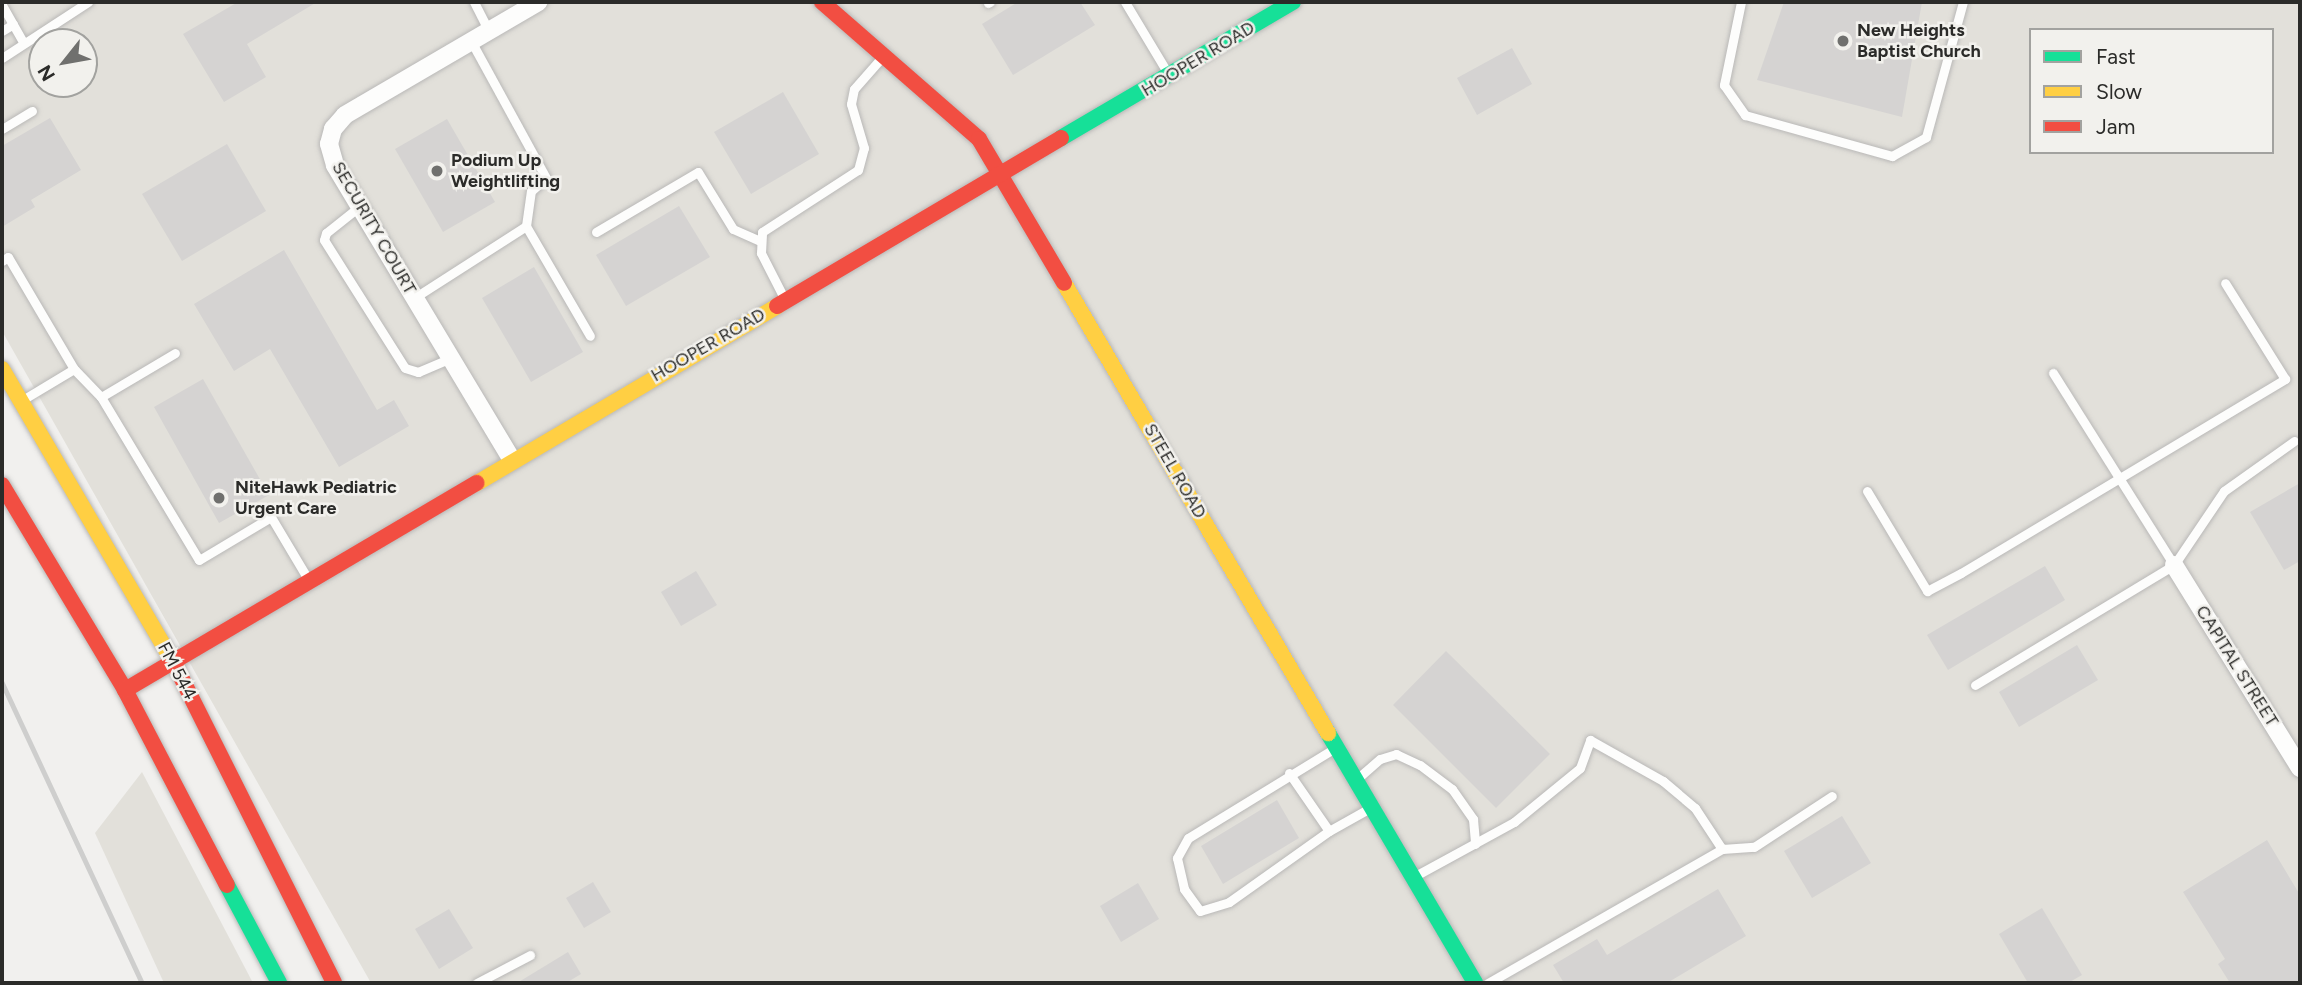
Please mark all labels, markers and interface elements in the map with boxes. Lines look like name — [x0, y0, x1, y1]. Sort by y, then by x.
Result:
street label: HOOPER ROAD — [1138, 17, 1258, 101]
place label: New Heights Baptist Church — [1857, 20, 1981, 62]
north arrow — [28, 28, 98, 98]
legend — [2029, 28, 2274, 154]
marker: New Heights Baptist Church — [1835, 33, 1851, 49]
text: Fast — [2096, 44, 2136, 69]
text: N — [33, 61, 60, 85]
text: Slow — [2096, 79, 2142, 104]
text: Jam — [2096, 114, 2135, 139]
place label: Podium Up Weightlifting — [451, 150, 560, 192]
street label: SECURITY COURT — [327, 158, 421, 298]
marker: Podium Up Weightlifting — [429, 163, 445, 179]
street label: HOOPER ROAD — [647, 304, 769, 386]
street label: STEEL ROAD — [1139, 420, 1211, 522]
place label: NiteHawk Pediatric Urgent Care — [235, 477, 397, 520]
marker: NiteHawk Pediatric Urgent Care — [209, 488, 229, 508]
street label: CAPITAL STREET — [2191, 601, 2283, 731]
street label: FM 544 — [153, 638, 201, 704]

